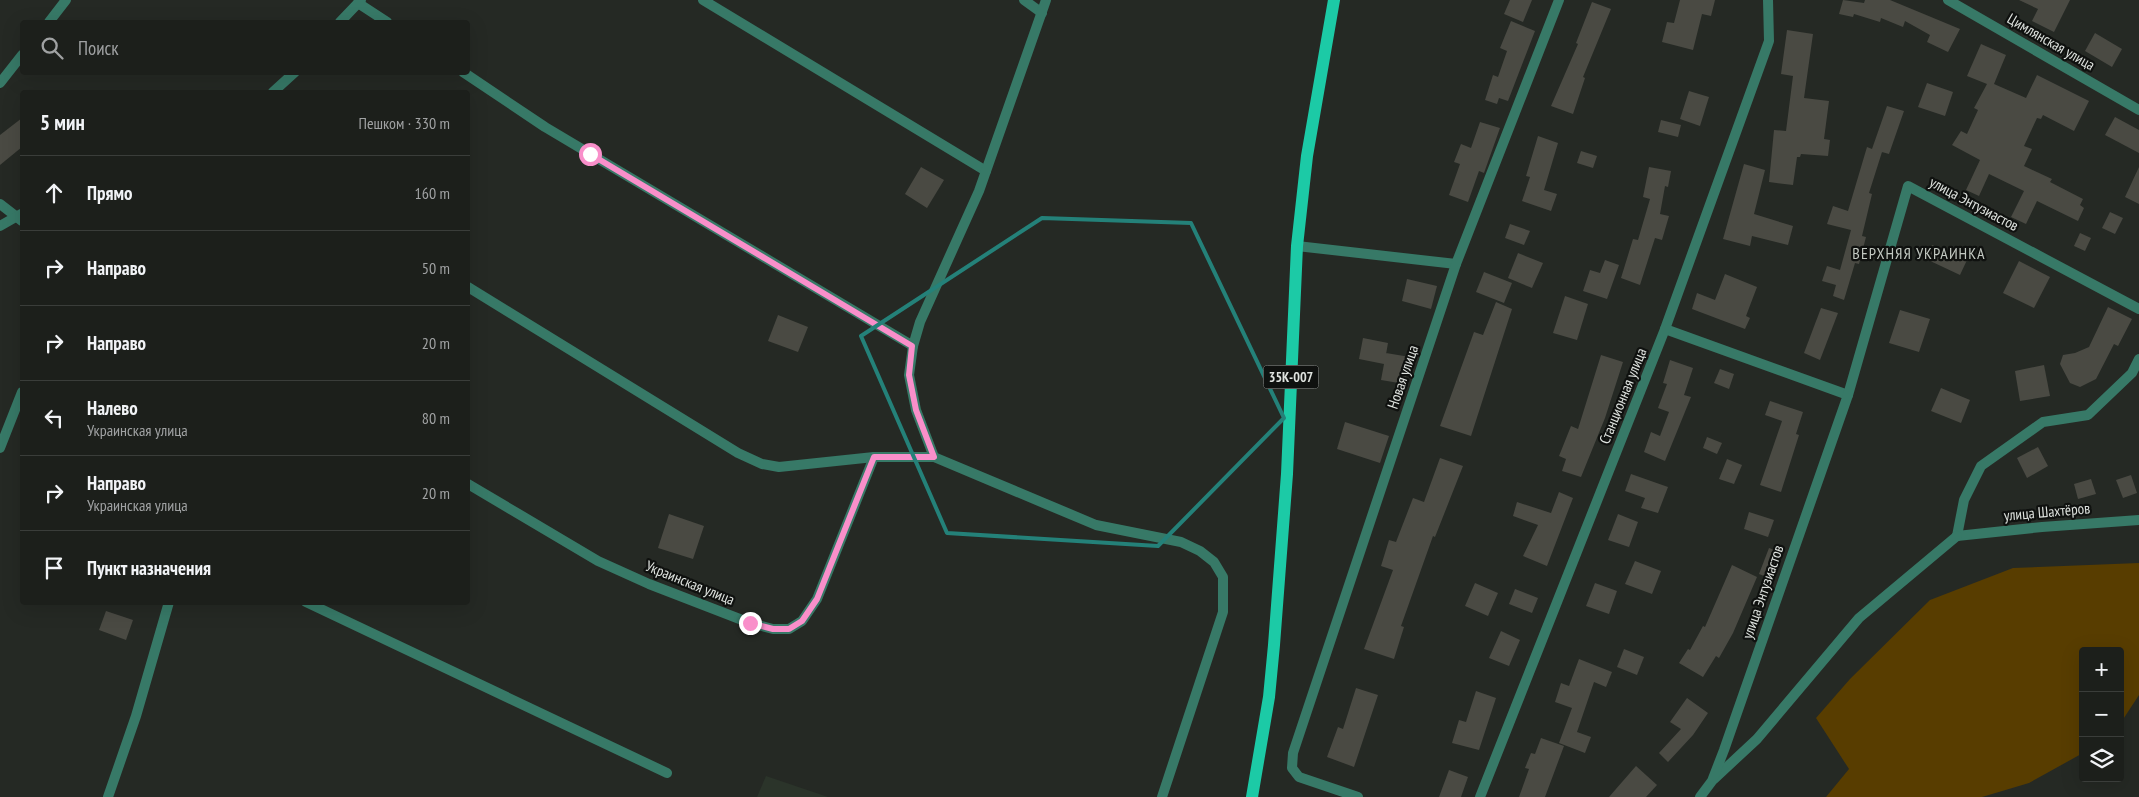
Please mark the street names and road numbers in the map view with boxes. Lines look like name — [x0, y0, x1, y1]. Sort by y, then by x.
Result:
street label: Цимлянская улица — [2004, 9, 2098, 74]
street label: улица Энтузиастов — [1926, 172, 2022, 235]
street label: Новая улица — [1383, 342, 1422, 411]
street label: Станционная улица — [1595, 345, 1650, 447]
road number: 35К-007 — [1264, 366, 1318, 388]
street label: улица Шахтёров — [2003, 498, 2091, 525]
street label: улица Энтузиастов — [1738, 542, 1787, 641]
street label: Украинская улица — [643, 556, 737, 609]

